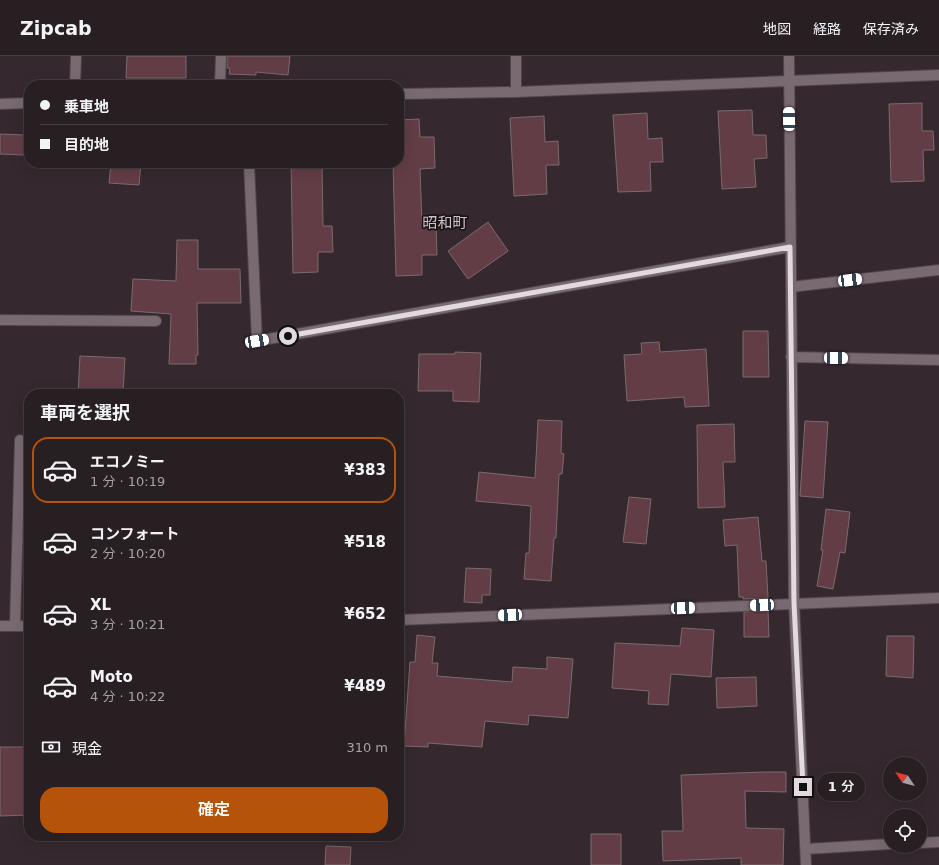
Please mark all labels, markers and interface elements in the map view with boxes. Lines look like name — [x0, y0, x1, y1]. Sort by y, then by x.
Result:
text: Zipcab — [20, 17, 92, 39]
text: 地図 — [763, 21, 791, 37]
text: 経路 — [813, 21, 841, 37]
text: 保存済み — [863, 21, 919, 37]
text: 乗車地 — [64, 98, 109, 116]
car — [783, 107, 795, 131]
text: 目的地 — [64, 136, 109, 154]
district label: 昭和町 — [422, 214, 468, 232]
car — [837, 273, 863, 287]
route start — [279, 327, 297, 345]
car — [244, 333, 270, 349]
car — [824, 352, 848, 364]
text: 車両を選択 — [40, 402, 130, 423]
icon: car — [42, 452, 78, 488]
text: エコノミー — [90, 453, 165, 471]
text: ¥383 — [344, 461, 386, 479]
text: 1 分 · 10:19 — [90, 474, 165, 489]
icon: car — [42, 524, 78, 560]
text: コンフォート — [90, 525, 180, 543]
text: ¥518 — [344, 533, 386, 551]
text: 2 分 · 10:20 — [90, 546, 165, 561]
icon: car — [42, 596, 78, 632]
text: XL — [90, 596, 111, 614]
car — [750, 598, 774, 612]
car — [671, 602, 695, 614]
text: ¥652 — [344, 605, 386, 623]
car — [498, 608, 522, 622]
text: 3 分 · 10:21 — [90, 617, 165, 632]
icon: car — [42, 668, 78, 704]
text: Moto — [90, 668, 133, 686]
text: ¥489 — [344, 677, 386, 695]
text: 4 分 · 10:22 — [90, 689, 165, 704]
icon: cash — [40, 736, 62, 758]
text: 現金 — [72, 740, 102, 758]
text: 310 m — [346, 740, 388, 755]
north arrow — [883, 757, 927, 801]
map controls — [883, 757, 927, 853]
callout: 1 分 — [817, 773, 865, 801]
route end — [794, 778, 812, 796]
text: 1 分 — [828, 779, 854, 794]
button: 確定 — [40, 787, 388, 833]
button: locate — [883, 809, 927, 853]

